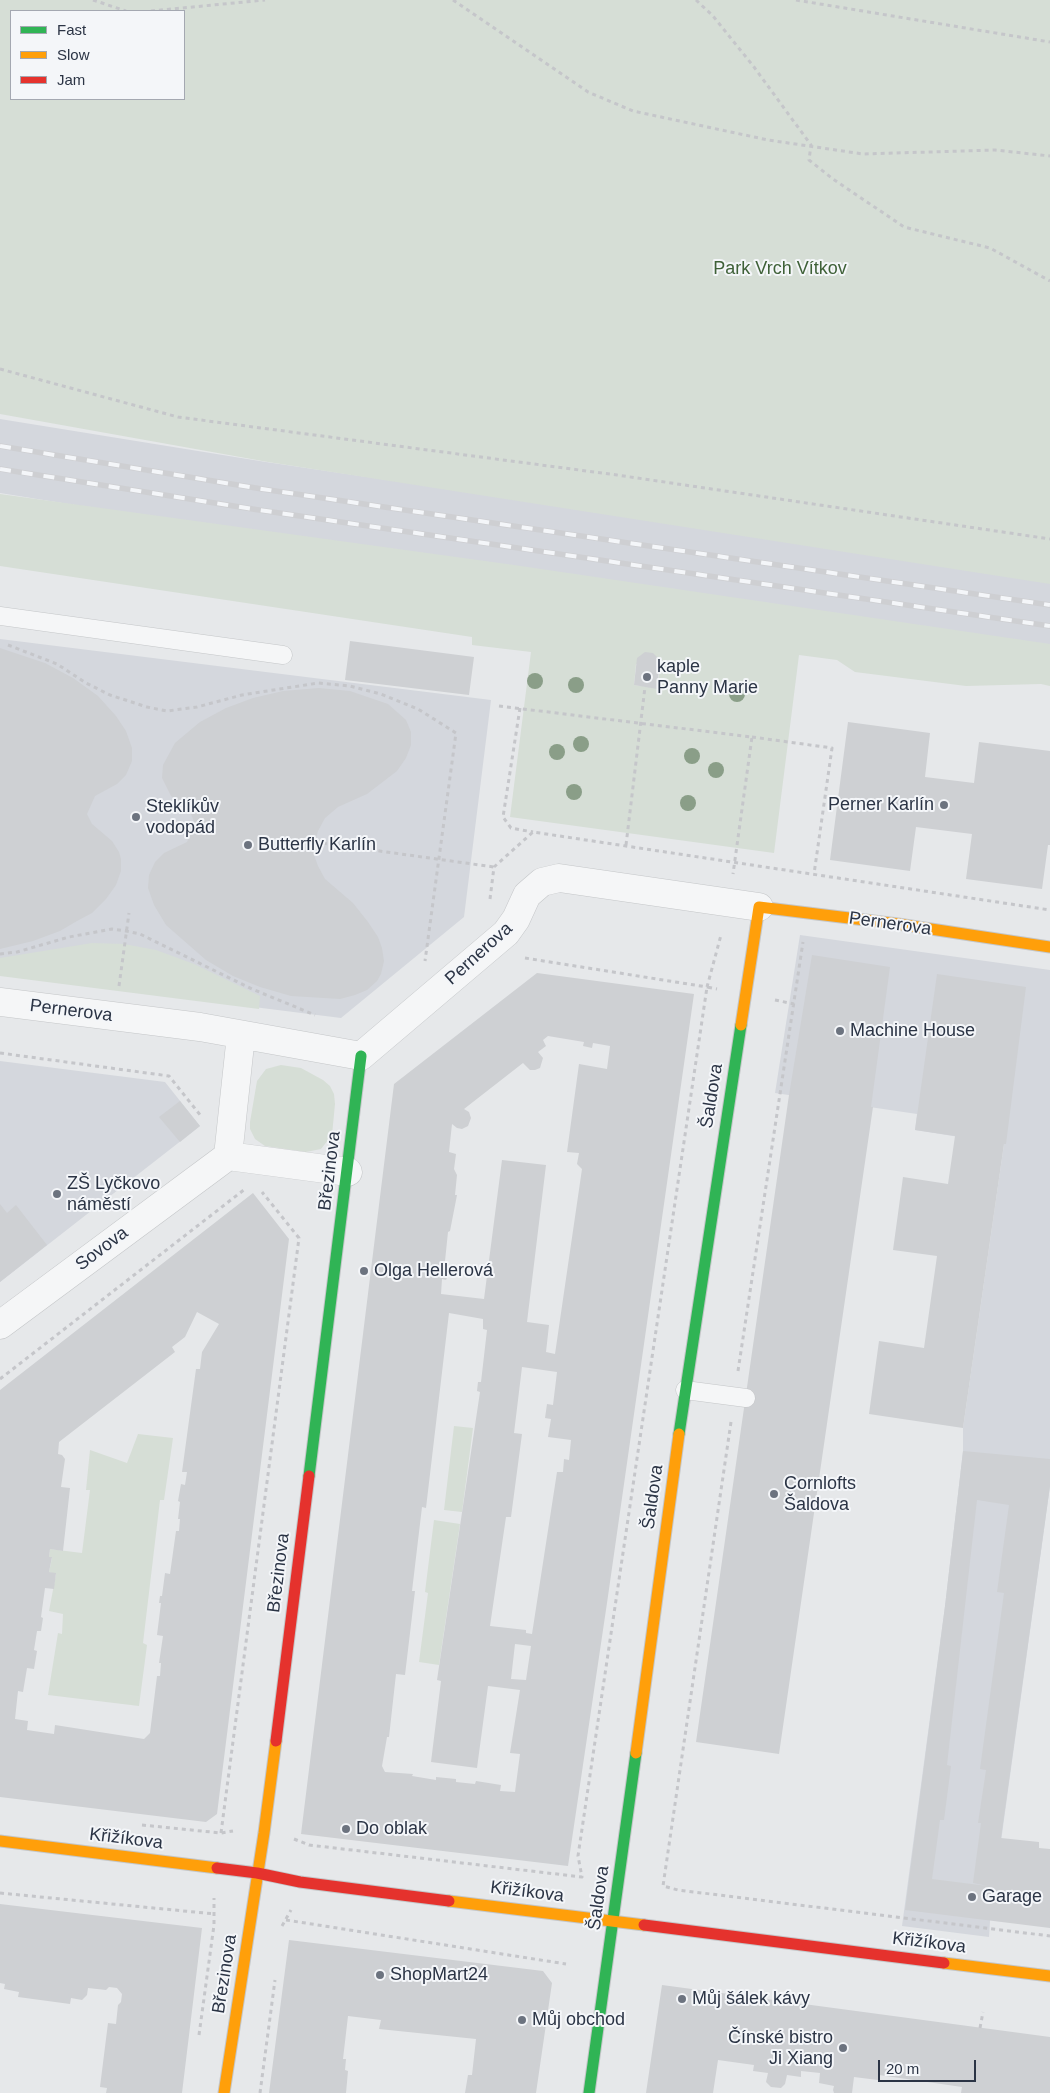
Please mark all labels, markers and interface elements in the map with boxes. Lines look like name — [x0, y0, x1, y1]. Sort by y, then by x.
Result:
legend — [10, 10, 185, 100]
text: Fast — [57, 21, 86, 38]
text: Slow — [57, 46, 90, 63]
text: Jam — [57, 71, 85, 88]
park label: Park Vrch Vítkov — [713, 258, 847, 280]
place label: kaple Panny Marie — [657, 656, 758, 699]
marker: kaple Panny Marie — [641, 671, 653, 683]
place label: Perner Karlín — [828, 794, 934, 816]
place label: Steklíkův vodopád — [146, 796, 219, 839]
marker: Perner Karlín — [938, 799, 950, 811]
marker: Steklíkův vodopád — [130, 811, 142, 823]
place label: Butterfly Karlín — [258, 834, 376, 856]
marker: Butterfly Karlín — [242, 839, 254, 851]
street label: Pernerova — [847, 908, 933, 940]
street label: Pernerova — [441, 918, 517, 990]
street label: Pernerova — [28, 995, 114, 1027]
place label: Machine House — [850, 1020, 975, 1042]
marker: Machine House — [834, 1025, 846, 1037]
street label: Šaldova — [696, 1062, 728, 1130]
street label: Březinova — [314, 1130, 346, 1212]
place label: ZŠ Lyčkovo náměstí — [67, 1173, 160, 1216]
marker: ZŠ Lyčkovo náměstí — [51, 1188, 63, 1200]
street label: Sovova — [72, 1222, 132, 1276]
place label: Olga Hellerová — [374, 1260, 493, 1282]
marker: Olga Hellerová — [358, 1265, 370, 1277]
street label: Šaldova — [638, 1463, 668, 1531]
place label: Cornlofts Šaldova — [784, 1473, 856, 1516]
marker: Cornlofts Šaldova — [768, 1488, 780, 1500]
street label: Březinova — [263, 1532, 295, 1614]
place label: Do oblak — [356, 1818, 427, 1840]
marker: Do oblak — [340, 1823, 352, 1835]
street label: Křižíkova — [88, 1824, 164, 1854]
street label: Šaldova — [584, 1864, 614, 1932]
street label: Křižíkova — [489, 1877, 565, 1907]
place label: Garage — [982, 1886, 1042, 1908]
marker: Garage — [966, 1891, 978, 1903]
street label: Křižíkova — [891, 1928, 967, 1958]
street label: Březinova — [208, 1933, 242, 2015]
place label: ShopMart24 — [390, 1964, 488, 1986]
marker: ShopMart24 — [374, 1969, 386, 1981]
place label: Můj šálek kávy — [692, 1988, 810, 2010]
marker: Můj šálek kávy — [676, 1993, 688, 2005]
place label: Můj obchod — [532, 2009, 625, 2031]
marker: Můj obchod — [516, 2014, 528, 2026]
place label: Čínské bistro Ji Xiang — [728, 2027, 833, 2070]
marker: Čínské bistro Ji Xiang — [837, 2042, 849, 2054]
scale bar — [880, 2050, 978, 2082]
text: 20 m — [886, 2060, 919, 2077]

